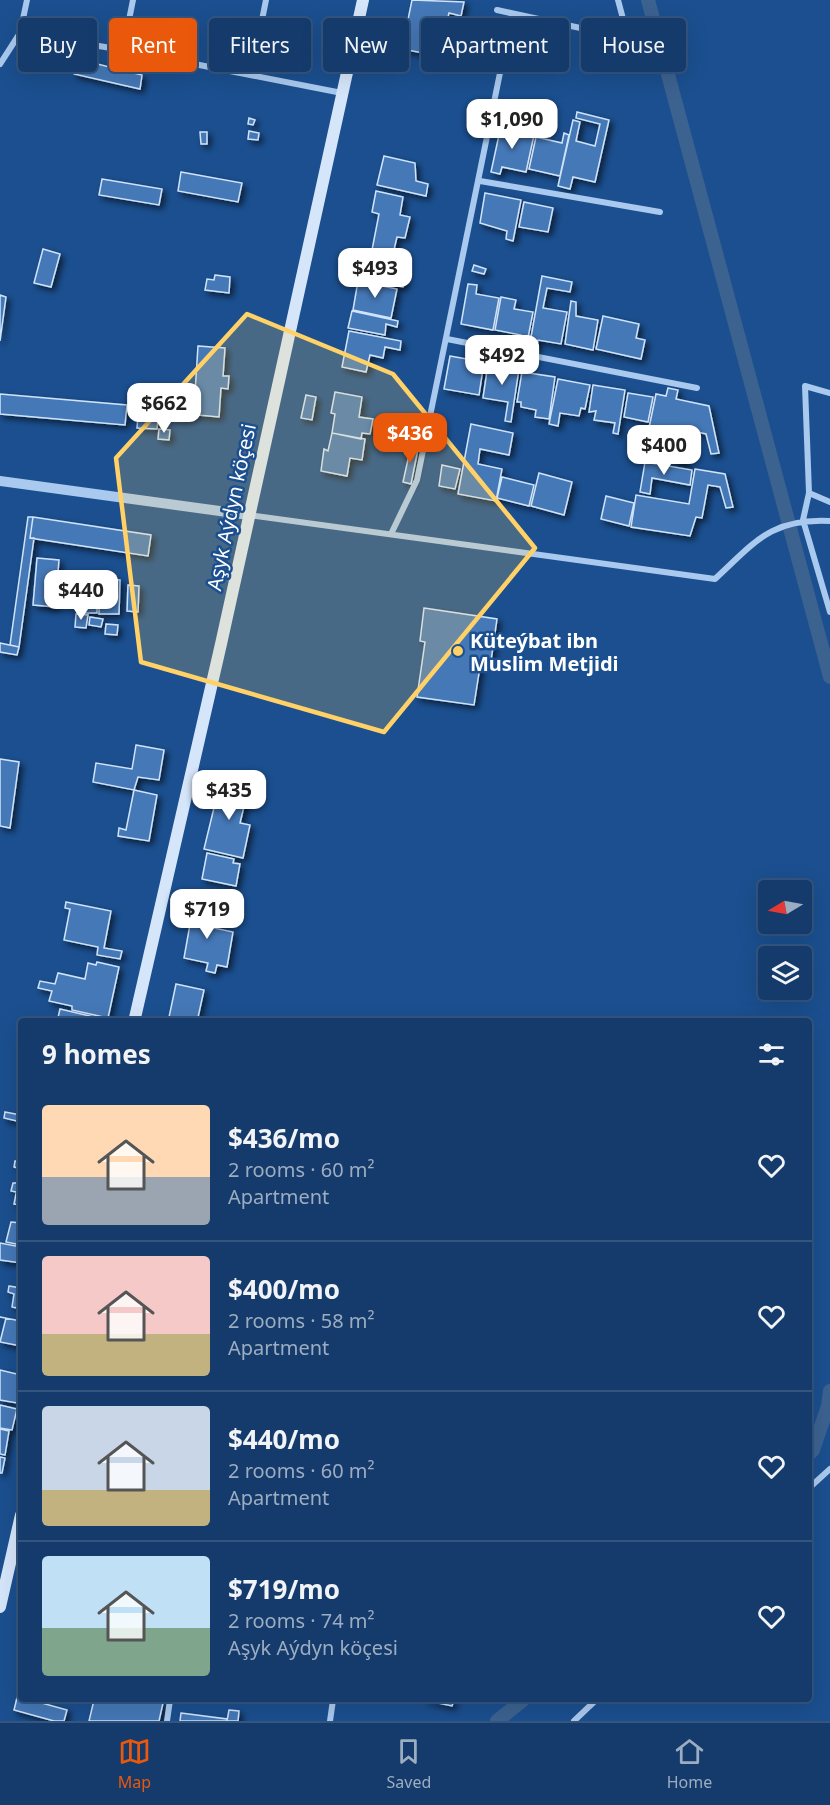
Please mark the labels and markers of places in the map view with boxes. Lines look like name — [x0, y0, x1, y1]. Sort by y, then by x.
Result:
pin: $1,090 — [463, 99, 561, 150]
pin: $493 — [339, 248, 411, 299]
pin: $492 — [466, 335, 538, 386]
pin: $662 — [128, 383, 200, 434]
pin: $436 — [374, 413, 446, 464]
pin: $400 — [628, 425, 700, 476]
pin: $440 — [45, 570, 117, 621]
place label: Küteýbat ibn Muslim Metjidi — [470, 627, 619, 677]
marker: Küteýbat ibn Muslim Metjidi — [451, 644, 465, 658]
pin: $435 — [193, 770, 265, 821]
pin: $719 — [171, 889, 243, 940]

